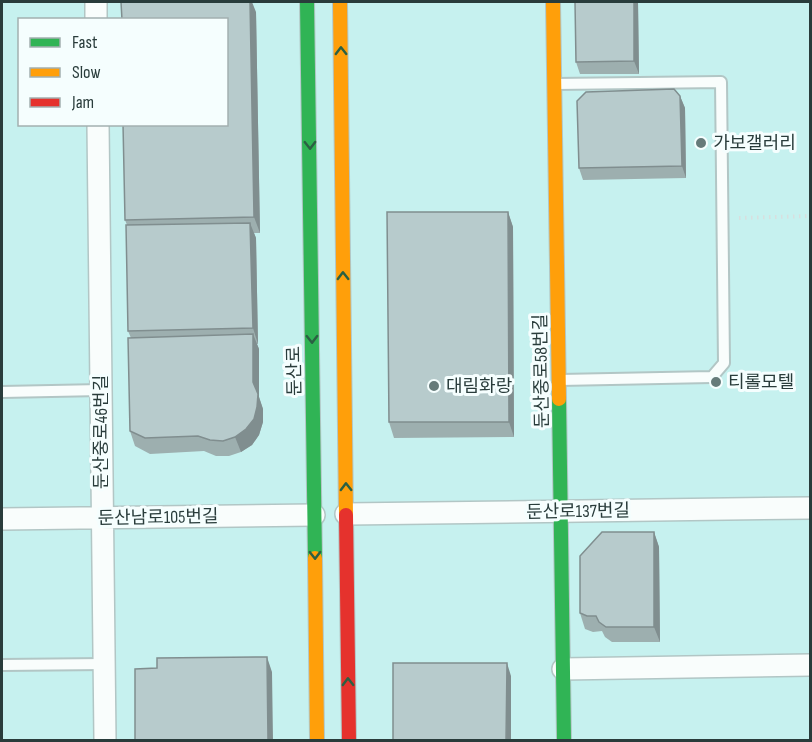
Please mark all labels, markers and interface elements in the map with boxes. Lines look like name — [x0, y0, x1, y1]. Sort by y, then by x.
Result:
legend — [18, 18, 228, 126]
text: Fast — [72, 32, 98, 53]
one-way arrow — [335, 46, 347, 55]
text: Slow — [72, 62, 101, 83]
text: Jam — [71, 92, 94, 113]
place label: 가보갤러리 — [713, 133, 796, 154]
marker: 가보갤러리 — [694, 136, 708, 150]
one-way arrow — [303, 140, 316, 149]
one-way arrow — [337, 271, 349, 280]
street label: 둔산중로58번길 — [530, 314, 553, 428]
one-way arrow — [306, 335, 318, 344]
street label: 둔산로 — [284, 346, 305, 396]
place label: 티롤모텔 — [728, 372, 794, 393]
street label: 둔산중로46번길 — [91, 375, 112, 489]
marker: 티롤모텔 — [709, 375, 723, 389]
place label: 대림화랑 — [446, 376, 512, 397]
marker: 대림화랑 — [427, 379, 441, 393]
one-way arrow — [340, 483, 352, 492]
street label: 둔산로137번길 — [526, 500, 630, 523]
street label: 둔산남로105번길 — [97, 506, 219, 529]
one-way arrow — [309, 551, 321, 560]
one-way arrow — [342, 678, 354, 687]

